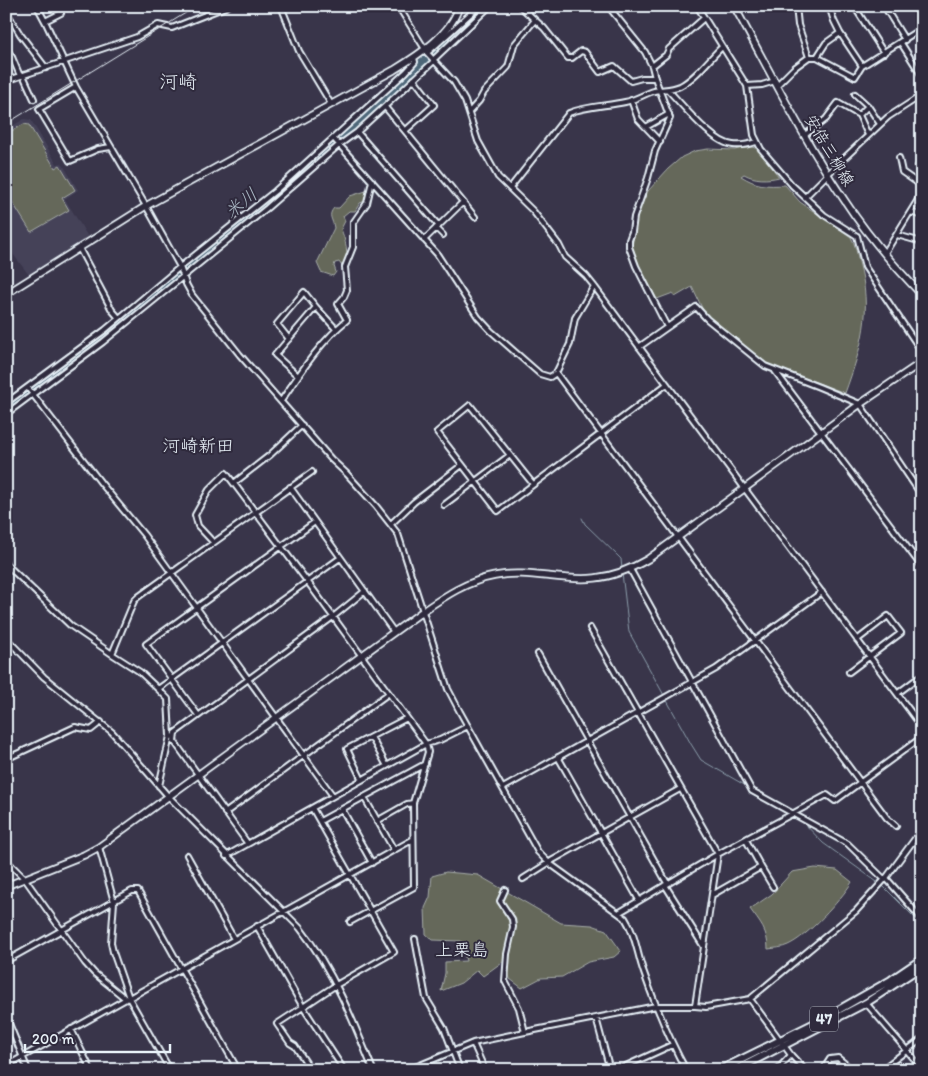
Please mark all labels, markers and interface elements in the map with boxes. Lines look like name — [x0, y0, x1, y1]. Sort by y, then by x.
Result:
district label: 河崎 — [159, 70, 197, 93]
street label: 安倍三柳線 — [801, 111, 858, 189]
water label: 米川 — [220, 183, 262, 223]
district label: 河崎新田 — [162, 435, 234, 457]
district label: 上栗島 — [435, 939, 489, 961]
road number: 47 — [810, 1006, 838, 1032]
scale bar — [25, 1021, 170, 1053]
text: 200 m — [32, 1030, 75, 1048]

